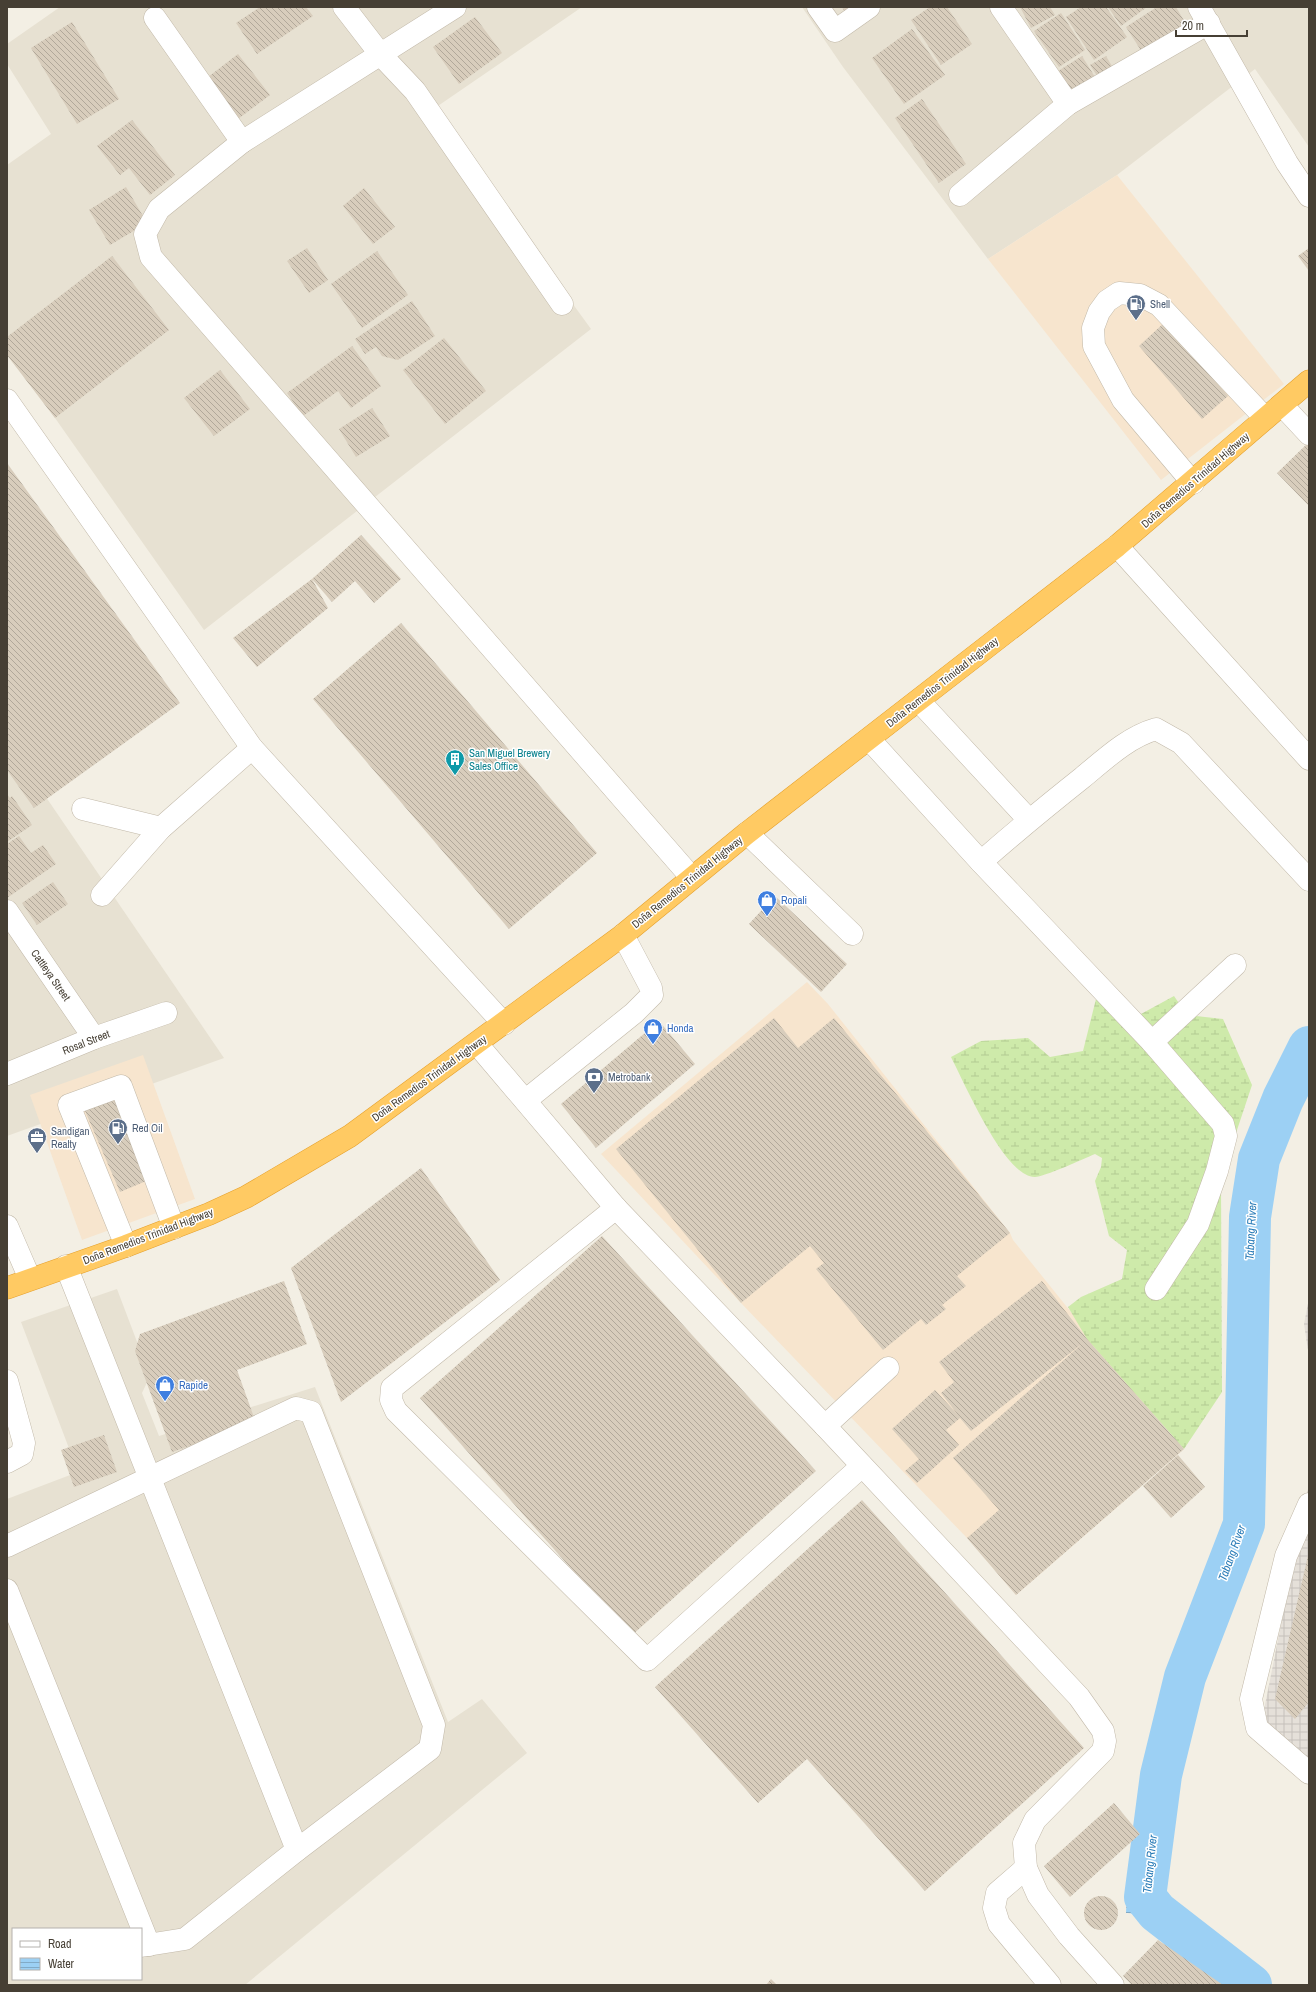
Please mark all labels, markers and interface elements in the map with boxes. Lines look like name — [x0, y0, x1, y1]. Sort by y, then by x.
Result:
scale bar — [1176, 12, 1247, 38]
text: 20 m — [1182, 18, 1204, 34]
fuel station icon: Shell — [1125, 293, 1147, 321]
place label: Shell — [1150, 297, 1170, 311]
street label: Doña Remedios Trinidad Highway — [1138, 429, 1252, 531]
street label: Doña Remedios Trinidad Highway — [883, 634, 1001, 730]
place label: San Miguel Brewery Sales Office — [469, 746, 551, 773]
building icon: San Miguel Brewery Sales Office — [444, 748, 466, 776]
street label: Doña Remedios Trinidad Highway — [629, 833, 746, 931]
shop icon: Ropali — [756, 889, 778, 917]
place label: Ropali — [781, 893, 807, 907]
street label: Cattleya Street — [28, 947, 74, 1004]
shop icon: Honda — [642, 1017, 664, 1045]
place label: Honda — [667, 1021, 694, 1035]
street label: Rosal Street — [60, 1026, 112, 1057]
street label: Doña Remedios Trinidad Highway — [369, 1031, 489, 1124]
bank icon: Metrobank — [583, 1066, 605, 1094]
place label: Metrobank — [608, 1070, 651, 1084]
fuel station icon: Red Oil — [107, 1117, 129, 1145]
place label: Red Oil — [132, 1121, 163, 1135]
place label: Sandigan Realty — [51, 1124, 90, 1151]
office icon: Sandigan Realty — [26, 1126, 48, 1154]
water label: Tabang River — [1241, 1201, 1261, 1261]
street label: Doña Remedios Trinidad Highway — [81, 1204, 216, 1267]
shop icon: Rapide — [154, 1374, 176, 1402]
place label: Rapide — [179, 1378, 208, 1392]
water label: Tabang River — [1215, 1522, 1250, 1583]
water label: Tabang River — [1139, 1833, 1161, 1894]
legend — [12, 1928, 142, 1980]
text: Road — [48, 1936, 72, 1952]
text: Water — [48, 1956, 75, 1972]

